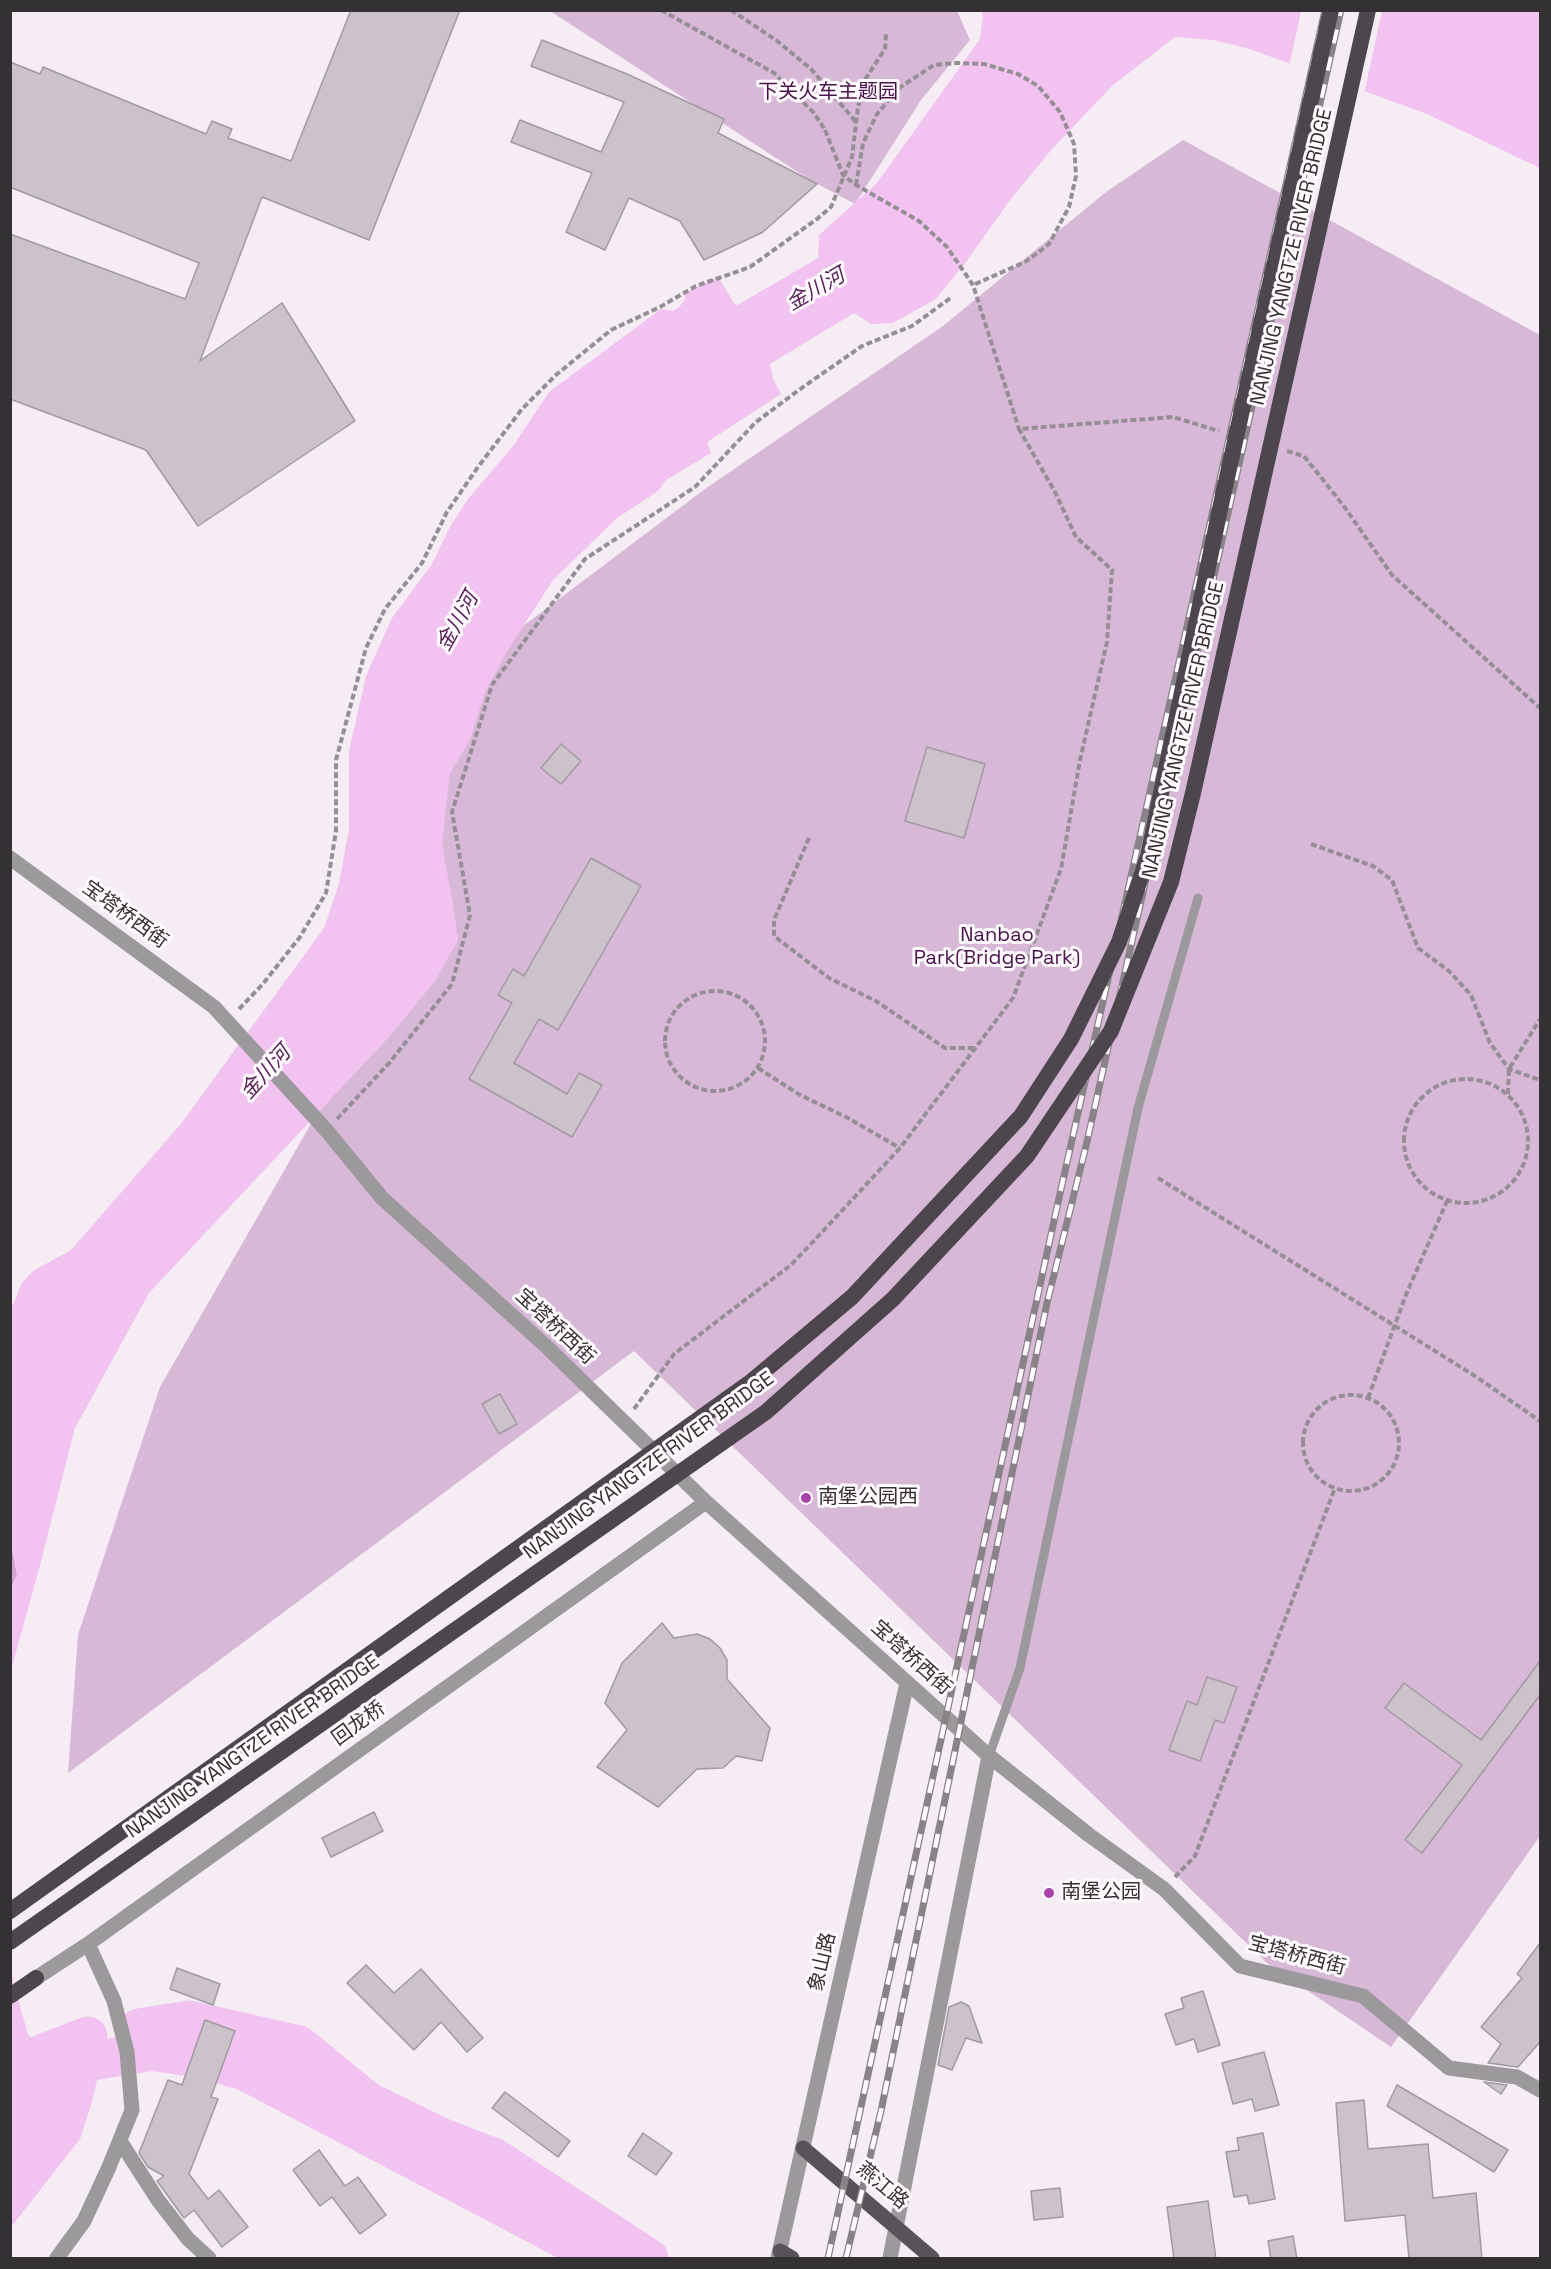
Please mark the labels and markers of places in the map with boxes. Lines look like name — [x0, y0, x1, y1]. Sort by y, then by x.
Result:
place label: 南堡公园西 — [818, 1486, 918, 1510]
marker: 南堡公园西 — [799, 1491, 813, 1505]
place label: 南堡公园 — [1061, 1881, 1141, 1905]
marker: 南堡公园 — [1042, 1886, 1056, 1900]

